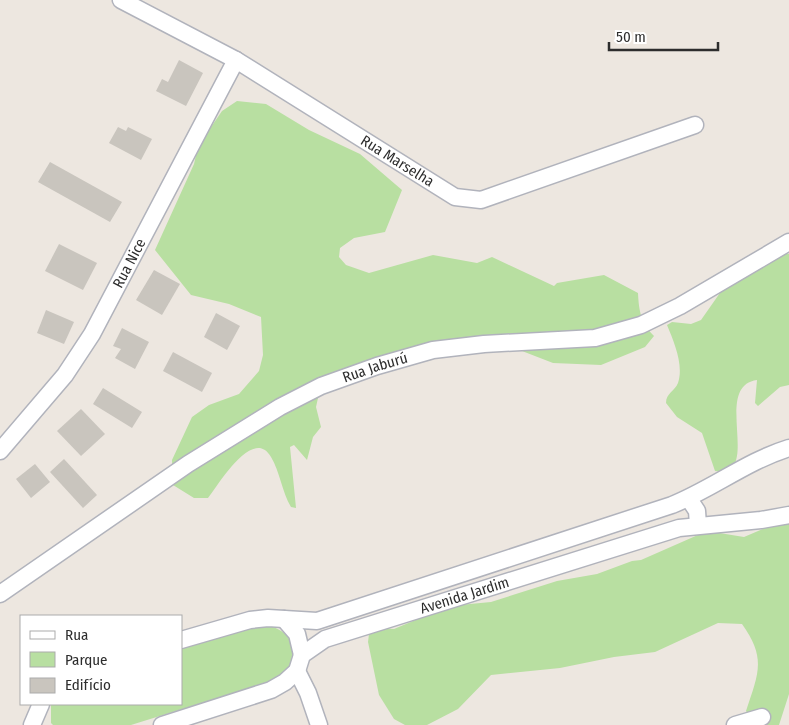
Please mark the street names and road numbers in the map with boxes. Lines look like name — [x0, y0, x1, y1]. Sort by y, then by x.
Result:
street label: Rua Marselha — [357, 131, 437, 191]
street label: Rua Nice — [109, 235, 150, 291]
street label: Rua Jaburú — [340, 349, 410, 387]
street label: Avenida Jardim — [418, 573, 511, 618]

